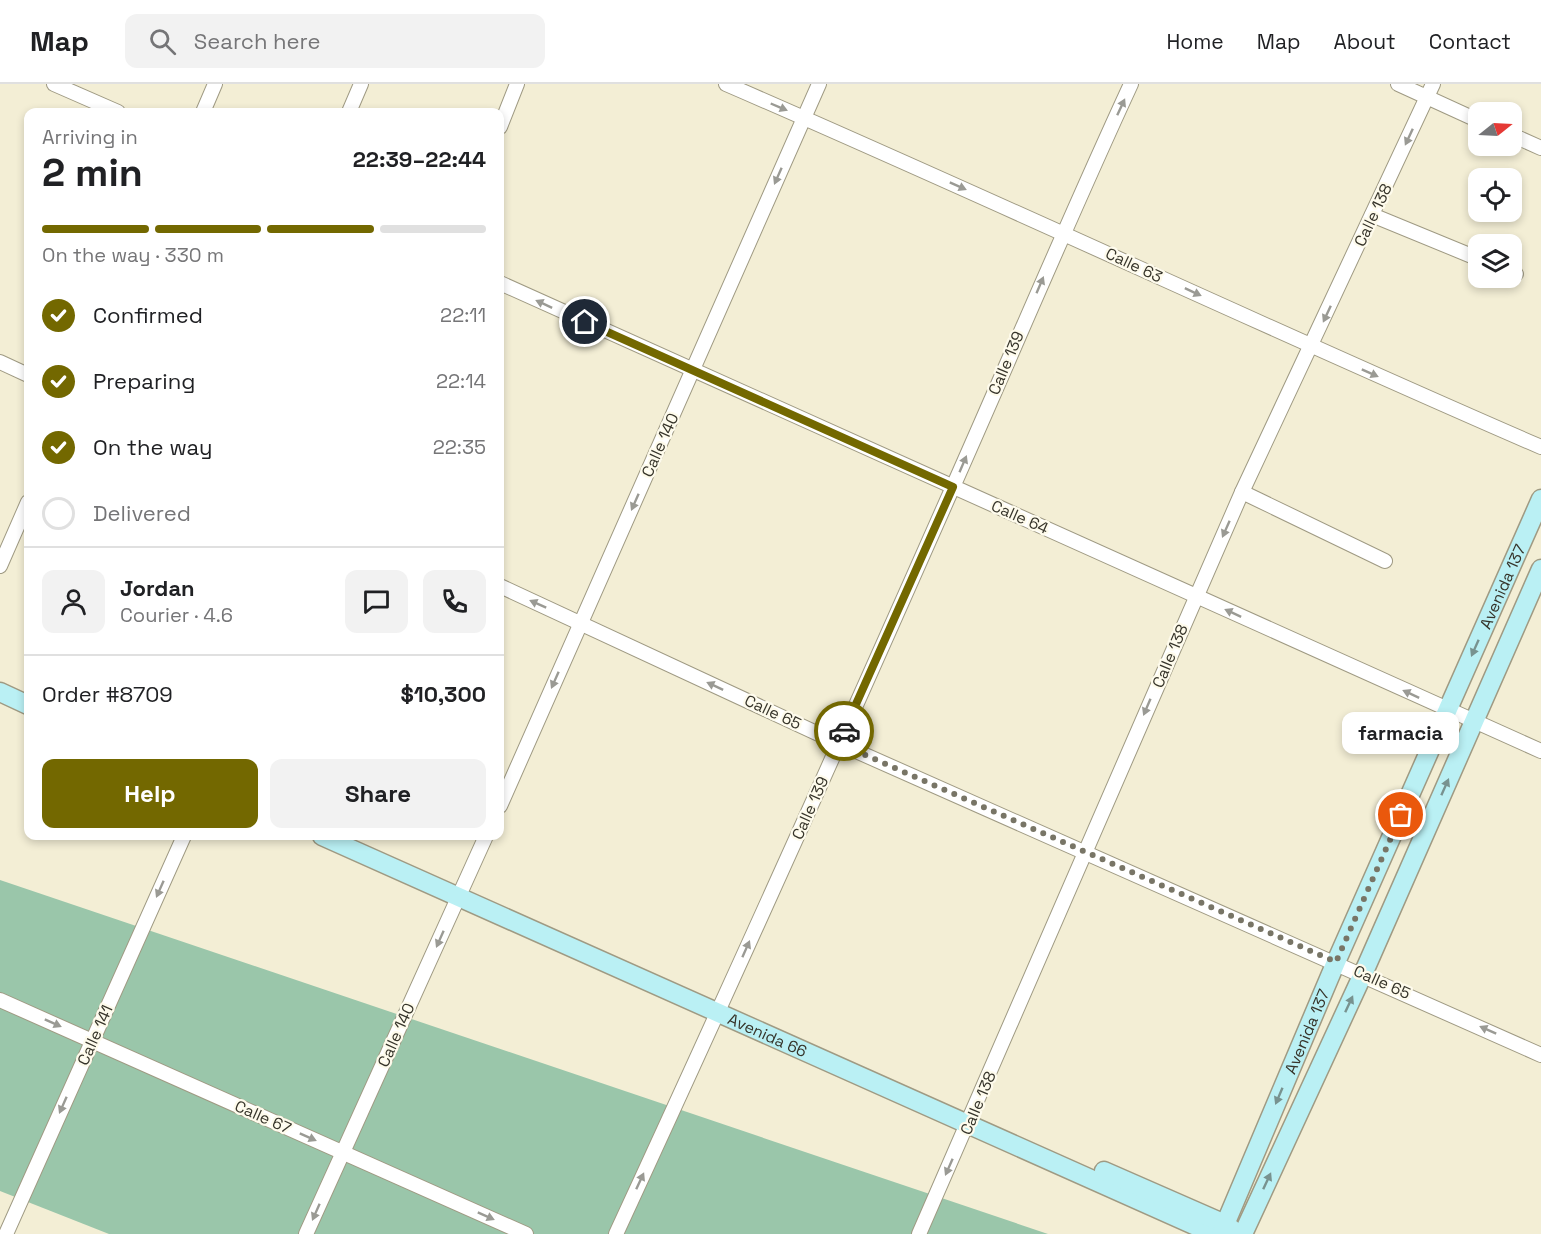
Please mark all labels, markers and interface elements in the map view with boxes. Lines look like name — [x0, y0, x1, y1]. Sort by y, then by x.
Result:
search box — [125, 14, 545, 68]
text: Map — [30, 23, 89, 59]
icon: search — [146, 25, 179, 58]
text: Search here — [194, 27, 321, 55]
text: Home — [1166, 28, 1224, 55]
text: Map — [1257, 28, 1301, 55]
text: About — [1334, 28, 1396, 55]
text: Contact — [1429, 28, 1511, 55]
one-way arrow — [1116, 99, 1125, 116]
one-way arrow — [771, 102, 789, 112]
north arrow — [1468, 102, 1522, 156]
map controls — [1468, 102, 1522, 288]
text: Arriving in — [42, 124, 138, 150]
one-way arrow — [1404, 129, 1413, 146]
text: 22:39–22:44 — [353, 145, 486, 173]
text: 2 min — [42, 148, 143, 197]
one-way arrow — [774, 167, 783, 184]
button: locate — [1468, 168, 1522, 222]
street label: Calle 138 — [1349, 180, 1397, 250]
one-way arrow — [949, 181, 967, 191]
button: layers — [1468, 234, 1522, 288]
text: On the way · 330 m — [42, 242, 224, 268]
street label: Calle 63 — [1102, 243, 1166, 287]
one-way arrow — [1036, 276, 1045, 294]
one-way arrow — [1184, 288, 1201, 297]
pin — [559, 296, 610, 347]
icon: check — [42, 299, 75, 332]
one-way arrow — [536, 299, 553, 308]
text: Confirmed — [93, 301, 203, 329]
text: 22:11 — [440, 302, 486, 328]
icon: home — [568, 305, 601, 338]
one-way arrow — [1322, 306, 1331, 323]
street label: Calle 139 — [983, 328, 1029, 398]
icon: check — [42, 365, 75, 398]
text: Preparing — [93, 367, 195, 395]
text: 22:14 — [436, 368, 486, 394]
one-way arrow — [1362, 368, 1380, 378]
street label: Calle 140 — [637, 410, 683, 480]
icon: check — [42, 431, 75, 464]
text: On the way — [93, 433, 212, 461]
text: 22:35 — [433, 434, 486, 460]
one-way arrow — [959, 455, 968, 473]
one-way arrow — [630, 493, 639, 511]
street label: Calle 64 — [988, 495, 1052, 539]
text: Delivered — [93, 499, 191, 527]
one-way arrow — [1221, 520, 1230, 537]
street label: Avenida 137 — [1474, 541, 1530, 632]
button: person — [42, 570, 105, 633]
button: chat — [345, 570, 408, 633]
button: phone — [423, 570, 486, 633]
text: Jordan — [120, 574, 195, 602]
one-way arrow — [530, 599, 547, 608]
text: Courier · 4.6 — [120, 602, 233, 628]
one-way arrow — [1225, 608, 1242, 617]
street label: Calle 138 — [1147, 621, 1193, 691]
one-way arrow — [1470, 640, 1480, 658]
one-way arrow — [551, 672, 560, 689]
text: Order #8709 — [42, 680, 173, 708]
text: $10,300 — [400, 680, 486, 708]
one-way arrow — [707, 681, 724, 690]
one-way arrow — [1401, 689, 1419, 699]
street label: Calle 65 — [741, 690, 805, 734]
one-way arrow — [1142, 698, 1152, 716]
courier — [814, 701, 874, 761]
callout: farmacia — [1342, 713, 1460, 755]
icon: car — [828, 715, 861, 748]
text: farmacia — [1358, 720, 1443, 746]
button: Help — [42, 759, 258, 828]
button: Share — [270, 759, 486, 828]
street label: Calle 139 — [787, 773, 833, 843]
one-way arrow — [1441, 779, 1450, 796]
pin — [1375, 789, 1426, 840]
icon: bag — [1384, 798, 1417, 831]
one-way arrow — [155, 880, 164, 898]
one-way arrow — [435, 931, 444, 948]
one-way arrow — [742, 940, 752, 958]
street label: Calle 65 — [1350, 960, 1414, 1004]
street label: Avenida 137 — [1279, 986, 1334, 1077]
one-way arrow — [1344, 995, 1353, 1012]
street label: Calle 140 — [373, 1000, 419, 1070]
street label: Calle 141 — [72, 1002, 118, 1068]
street label: Avenida 66 — [725, 1008, 811, 1062]
one-way arrow — [45, 1019, 62, 1028]
one-way arrow — [1479, 1026, 1496, 1035]
street label: Calle 138 — [955, 1068, 1001, 1138]
one-way arrow — [1274, 1088, 1284, 1106]
street label: Calle 67 — [232, 1095, 294, 1139]
one-way arrow — [59, 1097, 68, 1114]
one-way arrow — [300, 1132, 318, 1142]
one-way arrow — [945, 1158, 954, 1175]
one-way arrow — [636, 1172, 645, 1189]
one-way arrow — [1263, 1172, 1272, 1189]
one-way arrow — [311, 1204, 321, 1222]
one-way arrow — [478, 1212, 495, 1221]

